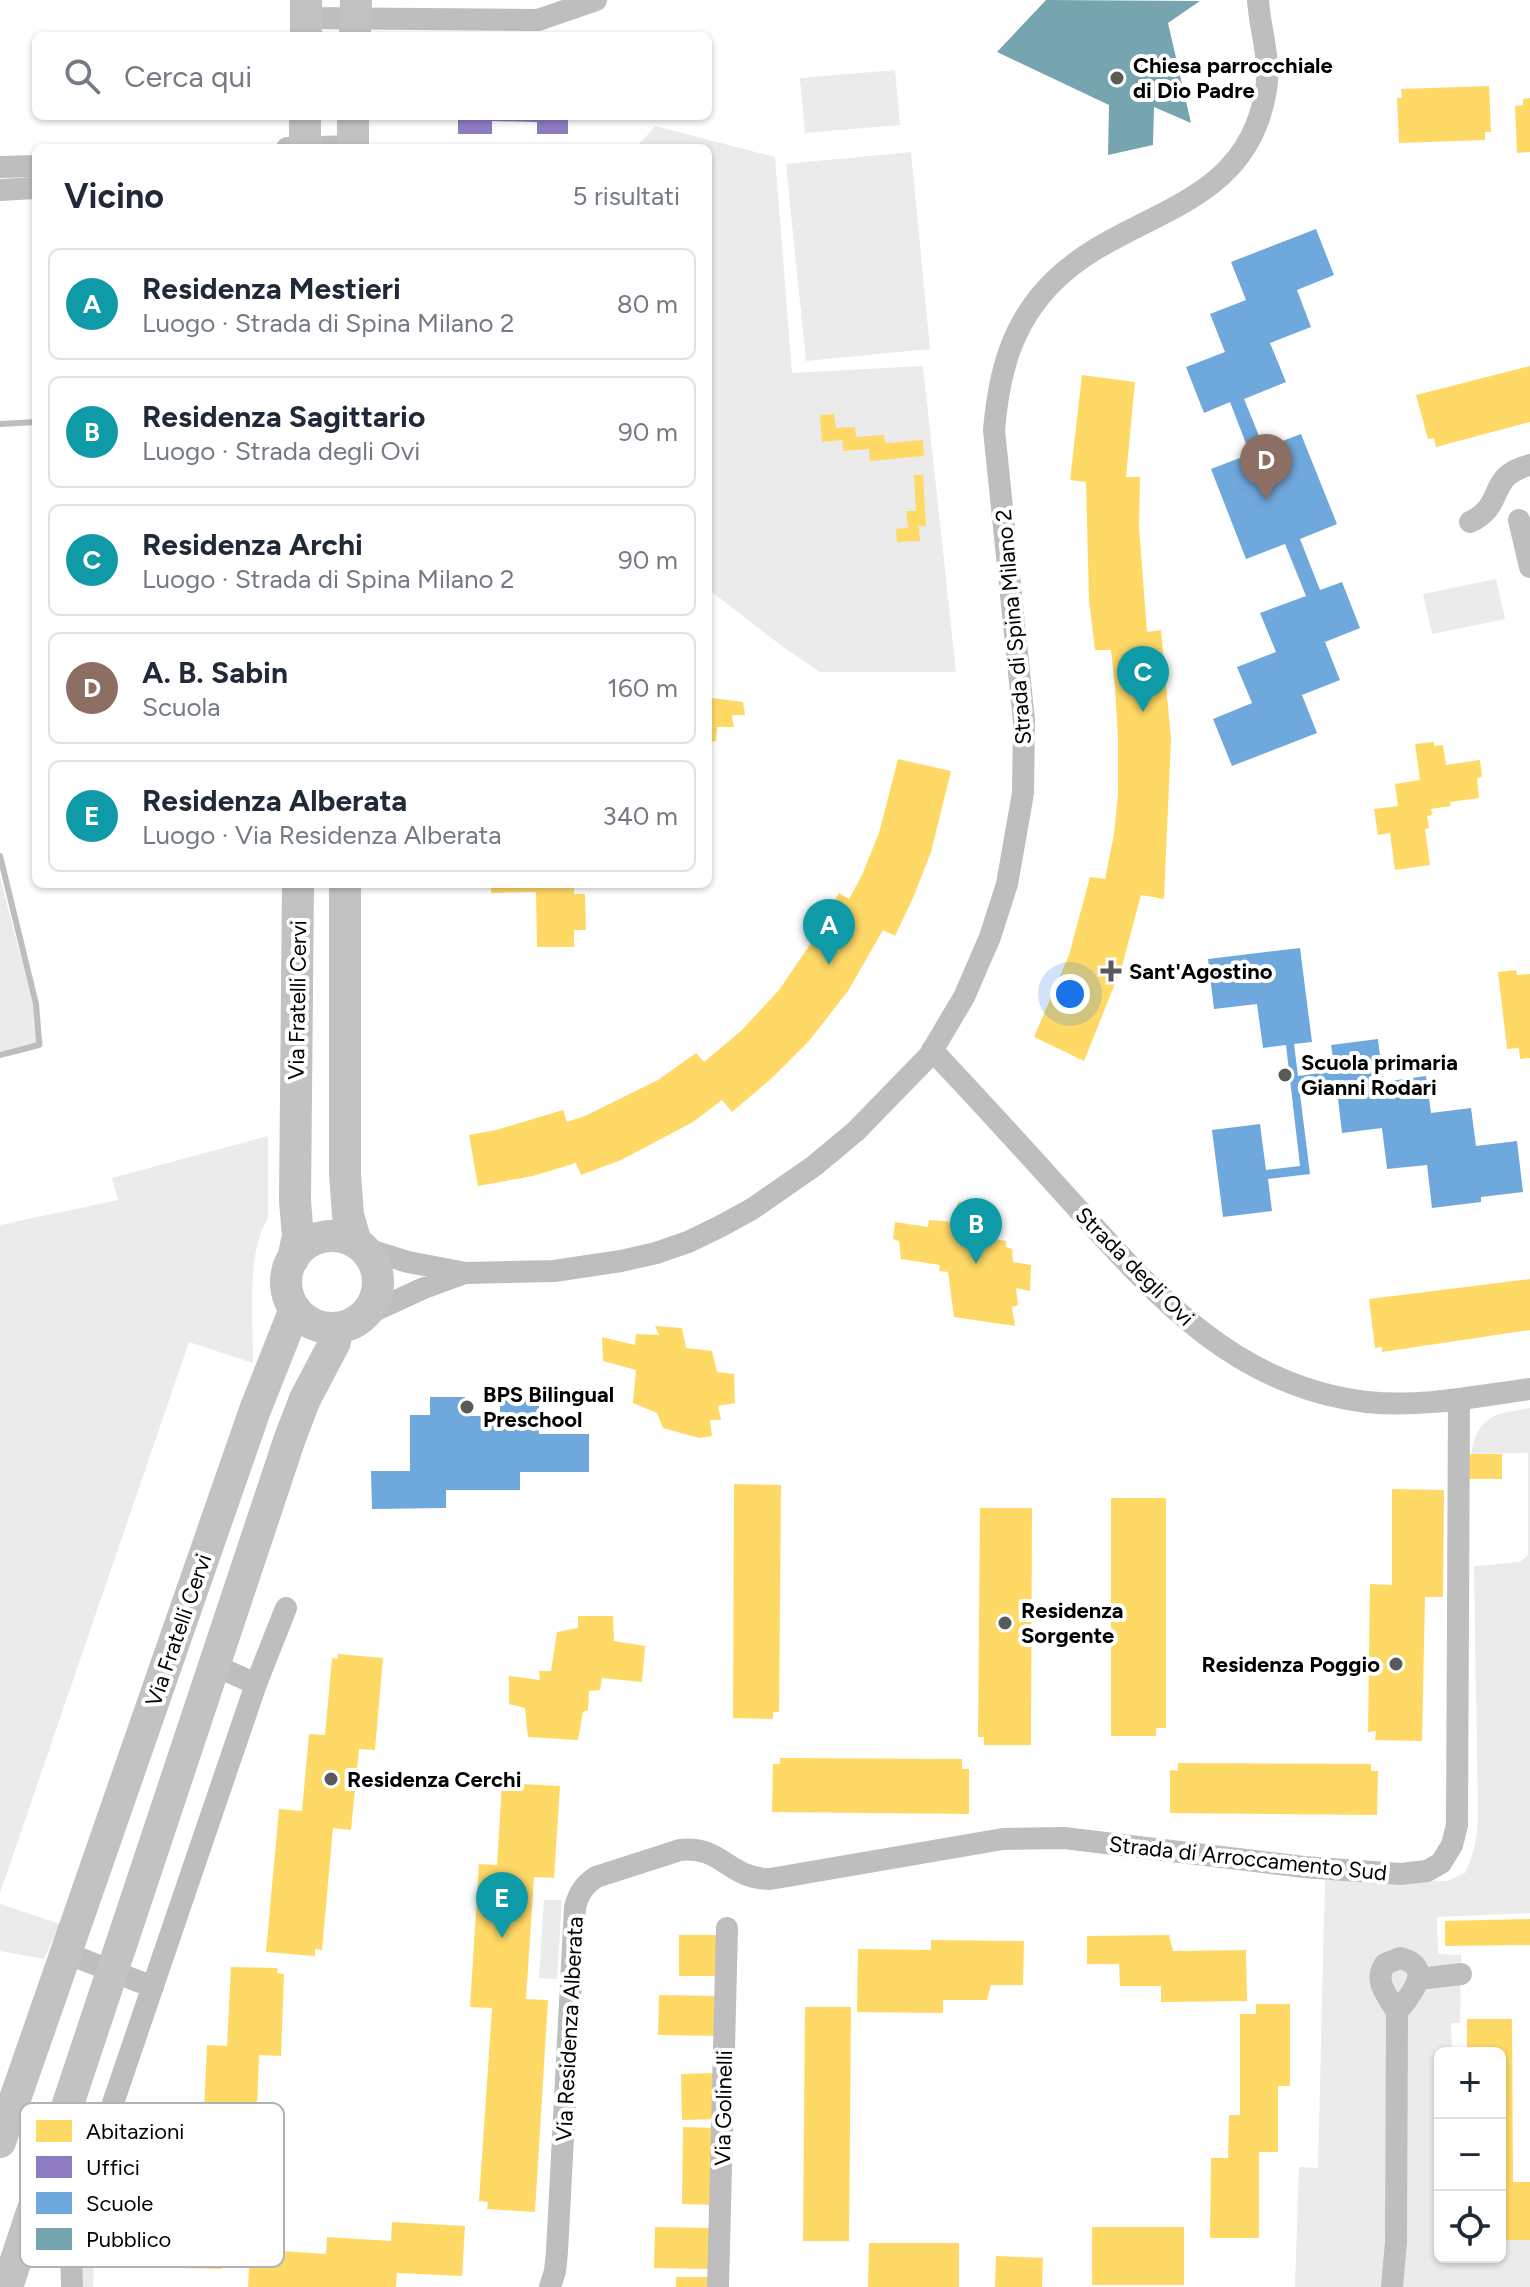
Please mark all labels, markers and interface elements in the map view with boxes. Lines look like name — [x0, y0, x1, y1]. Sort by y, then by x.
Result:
search box — [32, 32, 712, 120]
place label: Chiesa parrocchiale di Dio Padre — [1133, 52, 1333, 104]
icon: search — [60, 54, 104, 98]
text: Cerca qui — [124, 58, 252, 95]
marker: Chiesa parrocchiale di Dio Padre — [1108, 69, 1126, 87]
text: Vicino — [64, 176, 164, 217]
text: 5 risultati — [573, 180, 680, 212]
text: Residenza Mestieri — [142, 270, 401, 307]
text: A — [83, 288, 101, 320]
text: 80 m — [617, 288, 678, 320]
text: Luogo · Strada di Spina Milano 2 — [142, 307, 514, 339]
text: Residenza Sagittario — [142, 398, 425, 435]
text: B — [84, 416, 100, 448]
text: 90 m — [618, 416, 678, 448]
pin: D — [1240, 434, 1292, 500]
text: Luogo · Strada degli Ovi — [142, 435, 420, 467]
street label: Strada di Spina Milano 2 — [990, 508, 1037, 746]
text: Residenza Archi — [142, 526, 363, 563]
text: C — [83, 544, 101, 576]
text: 90 m — [618, 544, 678, 576]
text: Luogo · Strada di Spina Milano 2 — [142, 563, 514, 595]
pin: C — [1117, 646, 1169, 712]
text: A. B. Sabin — [142, 654, 288, 691]
text: D — [83, 672, 101, 704]
text: 160 m — [607, 672, 678, 704]
text: Scuola — [142, 691, 221, 723]
text: Residenza Alberata — [142, 782, 407, 819]
text: E — [84, 800, 100, 832]
text: 340 m — [602, 800, 678, 832]
text: Luogo · Via Residenza Alberata — [142, 819, 501, 851]
pin: A — [803, 899, 855, 965]
street label: Via Fratelli Cervi — [283, 920, 312, 1080]
place label: Sant'Agostino — [1129, 958, 1273, 985]
marker: Sant'Agostino — [1100, 960, 1122, 982]
your location — [1050, 974, 1090, 1014]
place label: Scuola primaria Gianni Rodari — [1301, 1049, 1458, 1101]
marker: Scuola primaria Gianni Rodari — [1276, 1066, 1294, 1084]
pin: B — [950, 1198, 1002, 1264]
street label: Strada degli Ovi — [1070, 1201, 1200, 1331]
place label: BPS Bilingual Preschool — [483, 1381, 614, 1433]
marker: BPS Bilingual Preschool — [458, 1398, 476, 1416]
street label: Via Fratelli Cervi — [140, 1550, 217, 1710]
place label: Residenza Sorgente — [1021, 1597, 1123, 1649]
marker: Residenza Sorgente — [996, 1614, 1014, 1632]
place label: Residenza Poggio — [1202, 1651, 1380, 1678]
marker: Residenza Poggio — [1387, 1655, 1405, 1673]
place label: Residenza Cerchi — [347, 1766, 521, 1793]
marker: Residenza Cerchi — [322, 1770, 340, 1788]
street label: Strada di Arroccamento Sud — [1108, 1830, 1388, 1887]
pin: E — [476, 1872, 528, 1938]
street label: Via Residenza Alberata — [550, 1916, 589, 2142]
map controls — [1434, 2047, 1506, 2263]
button: + — [1434, 2047, 1506, 2119]
street label: Via Golinelli — [709, 2050, 738, 2166]
legend — [20, 2103, 284, 2267]
text: Abitazioni — [86, 2118, 184, 2145]
button: − — [1434, 2119, 1506, 2191]
text: Uffici — [86, 2154, 140, 2181]
text: Scuole — [86, 2190, 153, 2217]
button: locate — [1434, 2191, 1506, 2263]
text: Pubblico — [86, 2226, 171, 2253]

